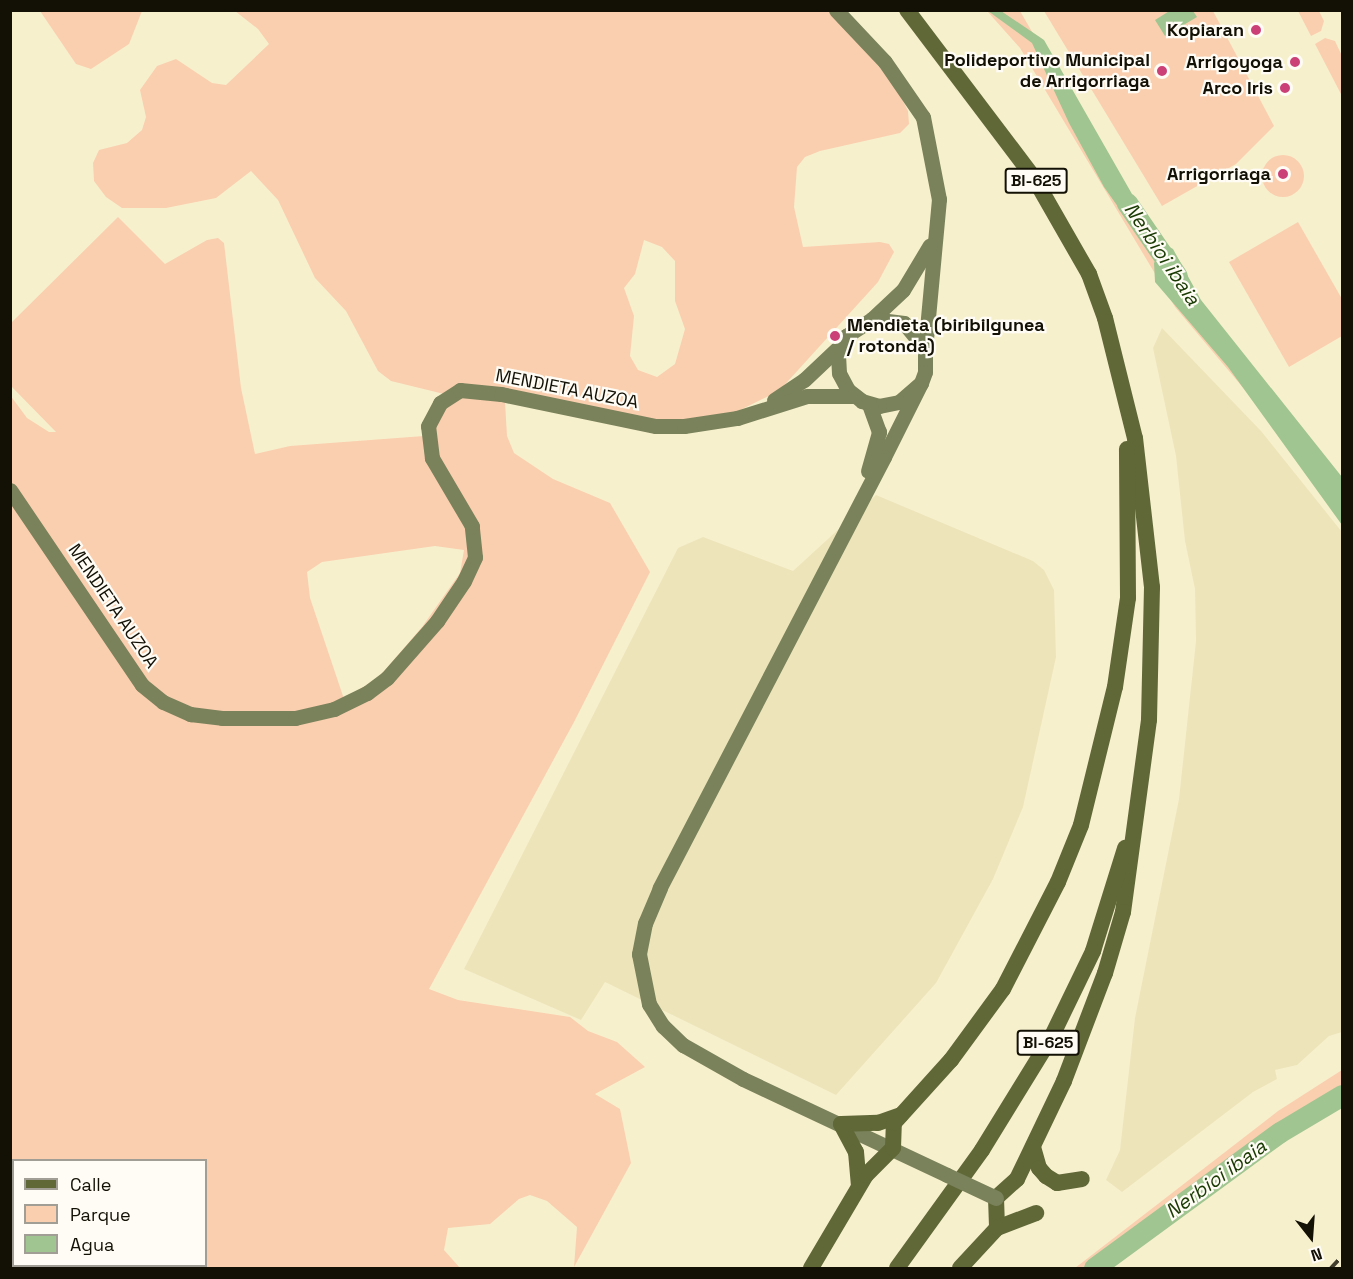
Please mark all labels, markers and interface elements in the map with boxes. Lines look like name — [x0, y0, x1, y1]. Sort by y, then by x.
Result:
place label: Kopiaran — [1167, 19, 1244, 41]
marker: Kopiaran — [1249, 23, 1263, 37]
place label: Polideportivo Municipal de Arrigorriaga — [944, 50, 1150, 92]
place label: Arrigoyoga — [1186, 51, 1283, 73]
marker: Arrigoyoga — [1288, 55, 1302, 69]
marker: Polideportivo Municipal de Arrigorriaga — [1155, 64, 1169, 78]
place label: Arco Iris — [1203, 77, 1273, 99]
marker: Arco Iris — [1278, 81, 1292, 95]
place label: Arrigorriaga — [1167, 163, 1271, 185]
marker: Arrigorriaga — [1276, 167, 1290, 181]
road number: BI-625 — [1004, 168, 1068, 194]
water label: Nerbioi ibaia — [1119, 198, 1205, 310]
place label: Mendieta (biribilgunea / rotonda) — [847, 315, 1045, 358]
marker: Mendieta (biribilgunea / rotonda) — [828, 329, 842, 343]
street label: MENDIETA AUZOA — [493, 364, 641, 414]
street label: MENDIETA AUZOA — [63, 540, 163, 672]
road number: BI-625 — [1016, 1030, 1080, 1056]
water label: Nerbioi ibaia — [1161, 1134, 1271, 1224]
legend — [12, 1159, 207, 1267]
text: Calle — [70, 1173, 111, 1196]
text: Parque — [70, 1203, 131, 1226]
north arrow — [1281, 1207, 1341, 1267]
text: Agua — [70, 1233, 114, 1256]
text: N — [1308, 1243, 1325, 1266]

